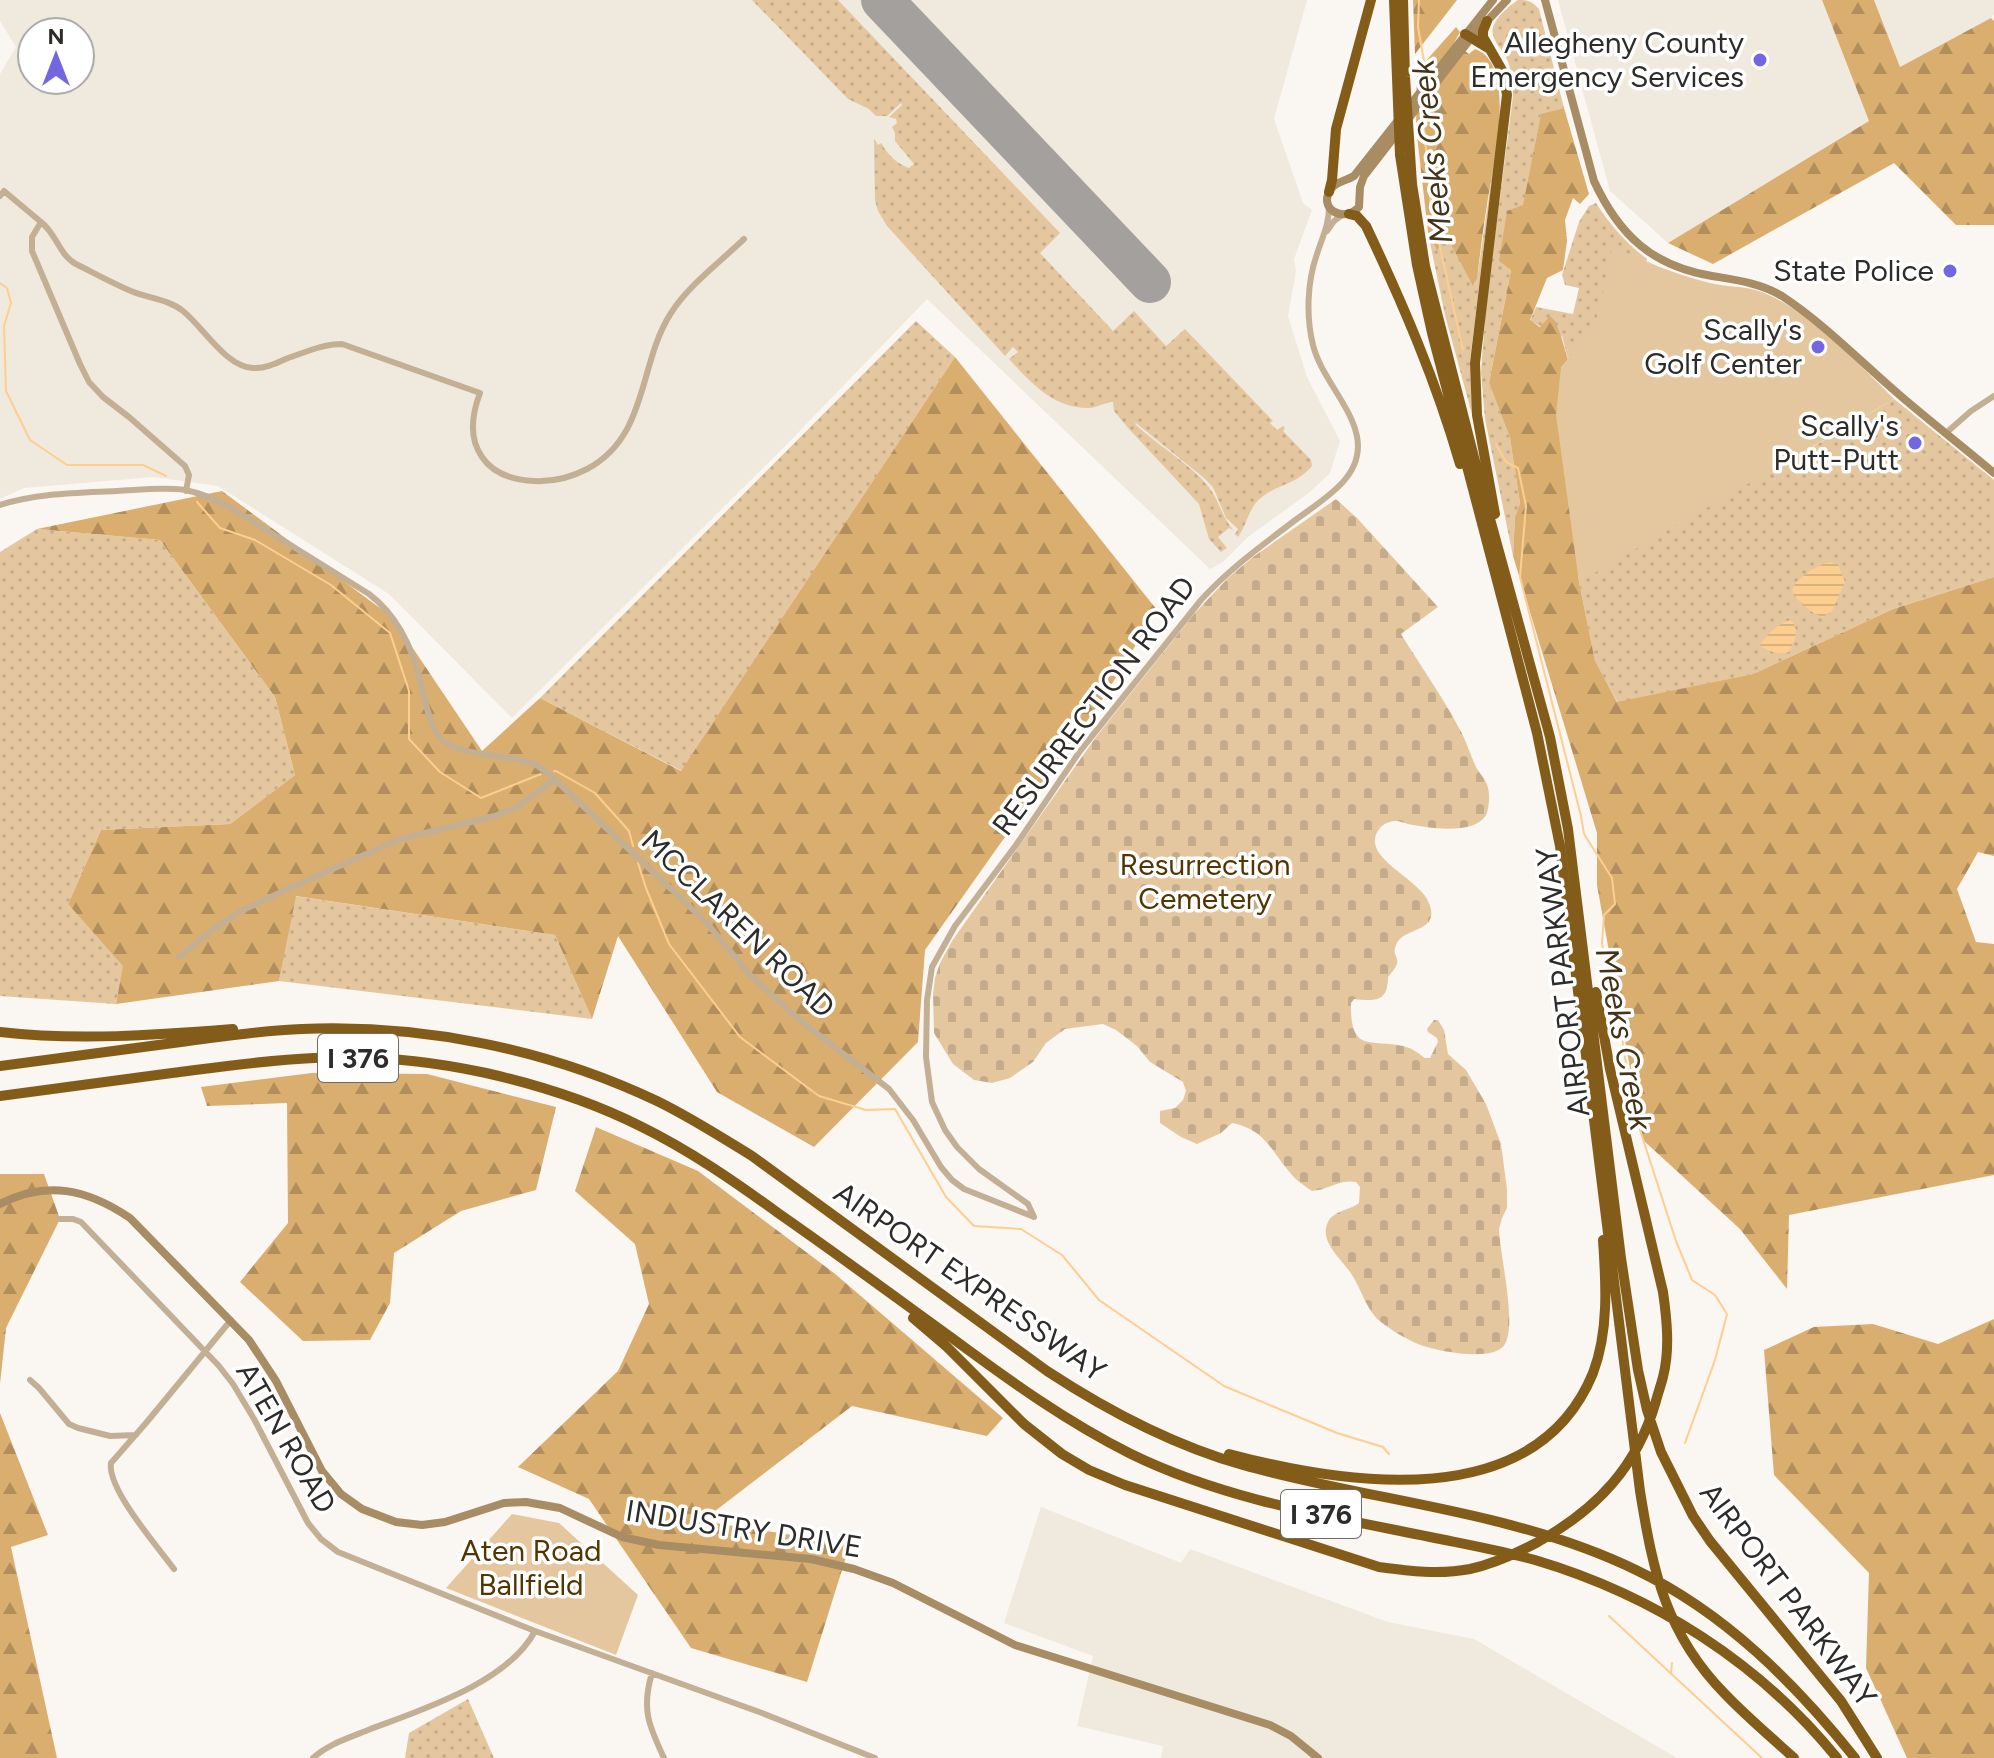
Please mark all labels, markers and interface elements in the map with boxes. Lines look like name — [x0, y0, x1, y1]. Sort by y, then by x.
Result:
north arrow — [16, 16, 96, 96]
text: N — [47, 23, 65, 50]
place label: Allegheny County Emergency Services — [1470, 24, 1744, 95]
marker: Allegheny County Emergency Services — [1751, 51, 1769, 69]
water label: Meeks Creek — [1403, 57, 1461, 246]
place label: State Police — [1773, 252, 1934, 289]
marker: State Police — [1941, 262, 1959, 280]
place label: Scally's Golf Center — [1644, 311, 1802, 382]
marker: Scally's Golf Center — [1809, 338, 1827, 356]
place label: Scally's Putt-Putt — [1773, 407, 1899, 478]
marker: Scally's Putt-Putt — [1906, 434, 1924, 452]
street label: RESURRECTION ROAD — [984, 569, 1203, 843]
street label: MCCLAREN ROAD — [634, 822, 843, 1025]
street label: AIRPORT PARKWAY — [1528, 845, 1597, 1119]
park label: Resurrection Cemetery — [1119, 846, 1291, 917]
water label: Meeks Creek — [1588, 945, 1661, 1135]
road number: I 376 — [318, 1034, 398, 1082]
street label: AIRPORT EXPRESSWAY — [827, 1174, 1113, 1389]
street label: ATEN ROAD — [228, 1356, 344, 1520]
street label: AIRPORT PARKWAY — [1692, 1475, 1885, 1714]
road number: I 376 — [1281, 1490, 1361, 1538]
street label: INDUSTRY DRIVE — [623, 1492, 865, 1565]
park label: Aten Road Ballfield — [460, 1532, 602, 1603]

